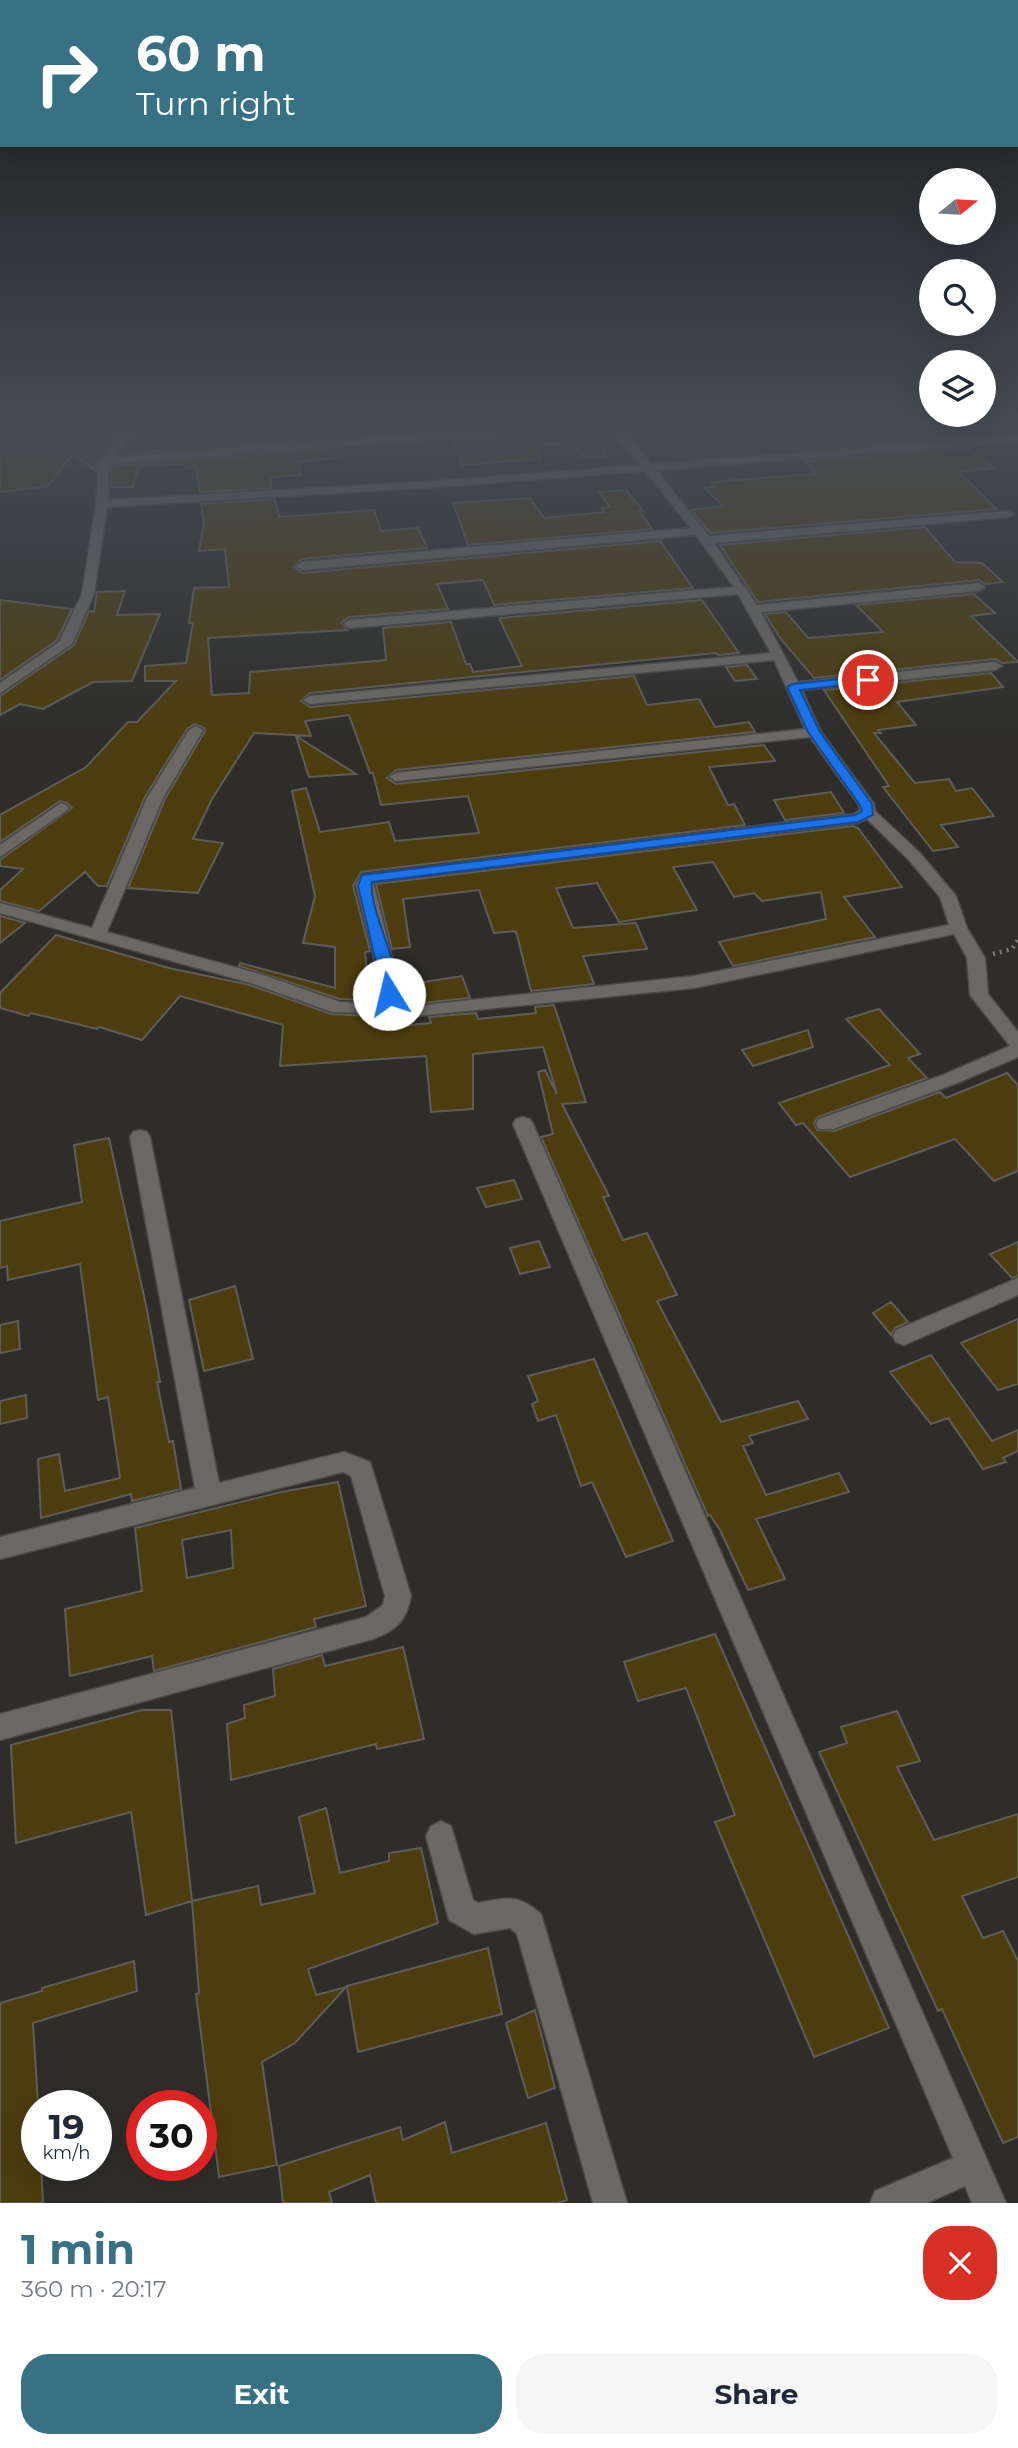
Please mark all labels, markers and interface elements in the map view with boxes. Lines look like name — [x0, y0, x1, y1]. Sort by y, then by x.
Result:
text: 60 m — [136, 24, 266, 83]
icon: right — [21, 28, 112, 119]
text: Turn right — [136, 84, 296, 123]
north arrow — [919, 168, 996, 245]
map controls — [919, 168, 996, 427]
button: search — [919, 259, 996, 336]
button: layers — [919, 350, 996, 427]
pin — [838, 650, 898, 710]
icon: arrive — [849, 661, 887, 699]
position arrow — [352, 957, 426, 1031]
speed limit sign: 30 — [126, 2090, 217, 2181]
text: 19 — [48, 2105, 85, 2148]
text: km/h — [42, 2142, 91, 2164]
text: 1 min — [21, 2223, 135, 2275]
button: close — [923, 2226, 997, 2300]
text: 360 m · 20:17 — [21, 2275, 166, 2303]
button: Exit — [21, 2354, 502, 2434]
button: Share — [516, 2354, 997, 2434]

